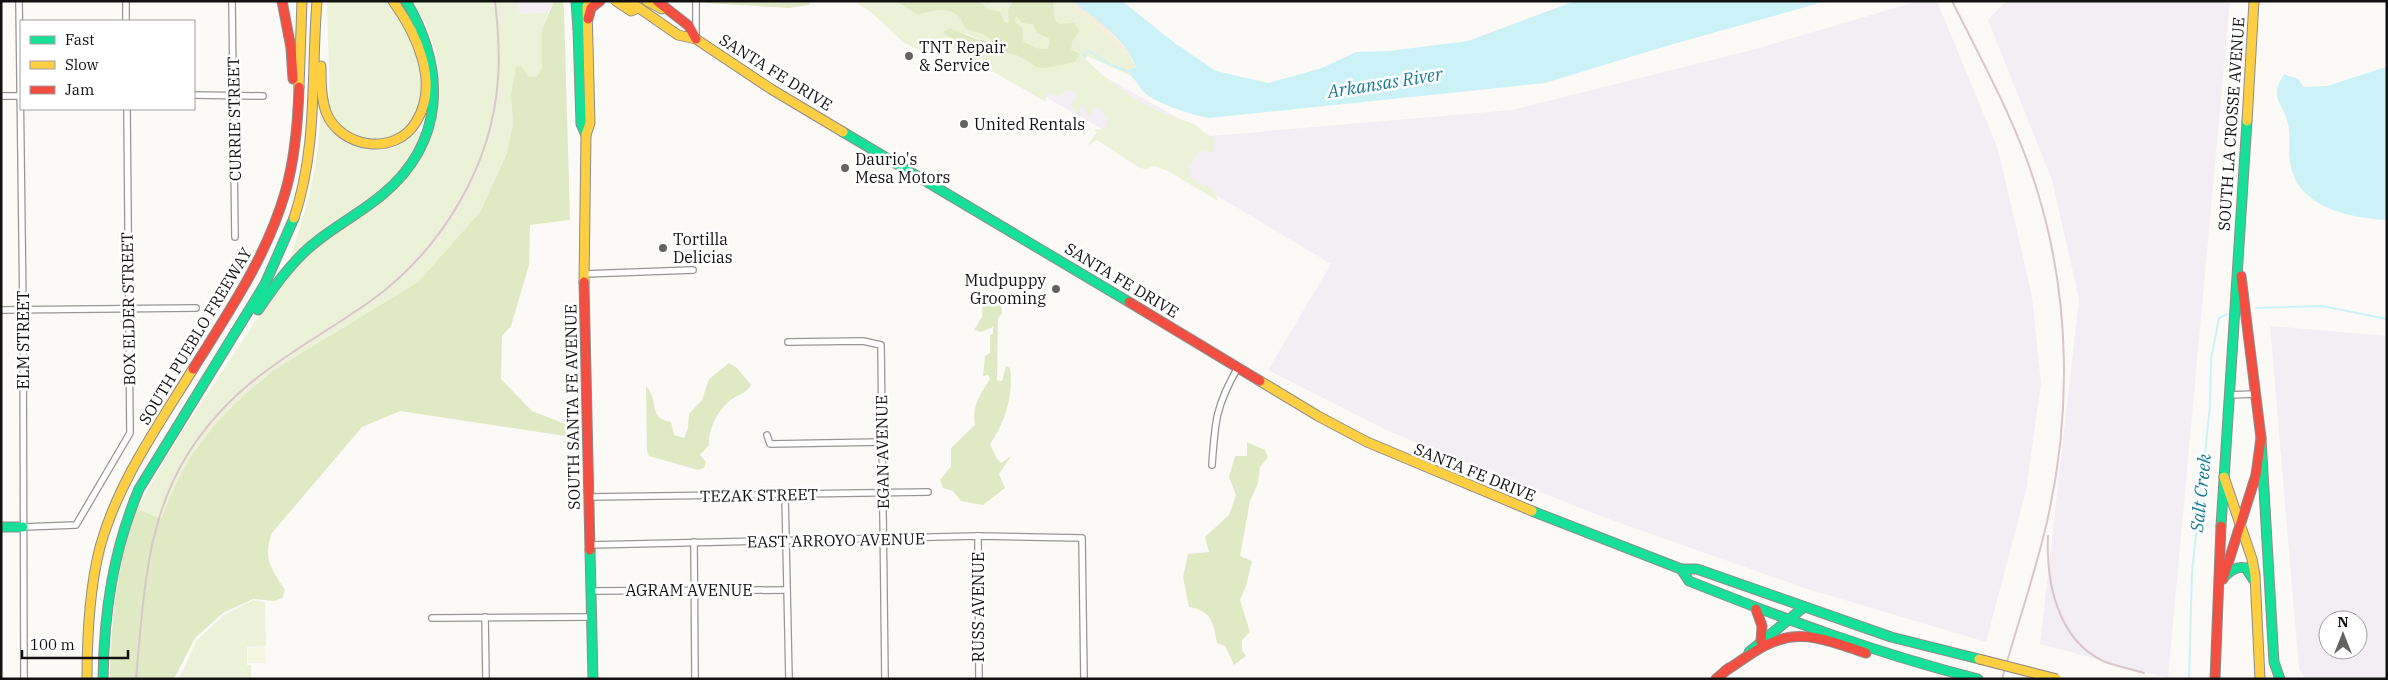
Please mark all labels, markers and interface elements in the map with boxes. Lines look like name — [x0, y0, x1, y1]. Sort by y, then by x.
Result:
street label: SOUTH LA CROSSE AVENUE — [2214, 16, 2248, 232]
legend — [20, 20, 195, 110]
street label: SANTA FE DRIVE — [716, 29, 836, 115]
text: Fast — [65, 30, 95, 49]
place label: TNT Repair & Service — [919, 37, 1006, 75]
marker: TNT Repair & Service — [903, 50, 915, 62]
text: Slow — [65, 55, 99, 74]
street label: CURRIE STREET — [223, 57, 245, 181]
water label: Arkansas River — [1325, 62, 1445, 103]
text: Jam — [65, 80, 94, 99]
place label: United Rentals — [974, 114, 1085, 134]
marker: United Rentals — [958, 118, 970, 130]
place label: Daurio's Mesa Motors — [855, 149, 950, 187]
marker: Daurio's Mesa Motors — [839, 162, 851, 174]
place label: Tortilla Delicias — [673, 229, 733, 267]
street label: BOX ELDER STREET — [117, 232, 139, 386]
street label: SANTA FE DRIVE — [1061, 238, 1183, 322]
marker: Tortilla Delicias — [657, 242, 669, 254]
street label: SOUTH PUEBLO FREEWAY — [134, 244, 256, 428]
place label: Mudpuppy Grooming — [965, 270, 1046, 308]
marker: Mudpuppy Grooming — [1050, 283, 1062, 295]
street label: ELM STREET — [13, 291, 33, 389]
street label: SOUTH SANTA FE AVENUE — [560, 304, 584, 510]
street label: EGAN AVENUE — [871, 395, 893, 509]
street label: SANTA FE DRIVE — [1411, 438, 1539, 506]
water label: Salt Creek — [2185, 452, 2216, 534]
street label: TEZAK STREET — [700, 484, 818, 506]
street label: EAST ARROYO AVENUE — [747, 528, 925, 552]
street label: RUSS AVENUE — [968, 552, 988, 662]
street label: AGRAM AVENUE — [625, 580, 753, 600]
north arrow — [2318, 610, 2368, 660]
text: N — [2337, 613, 2349, 631]
scale bar — [22, 628, 129, 660]
text: 100 m — [30, 635, 75, 654]

